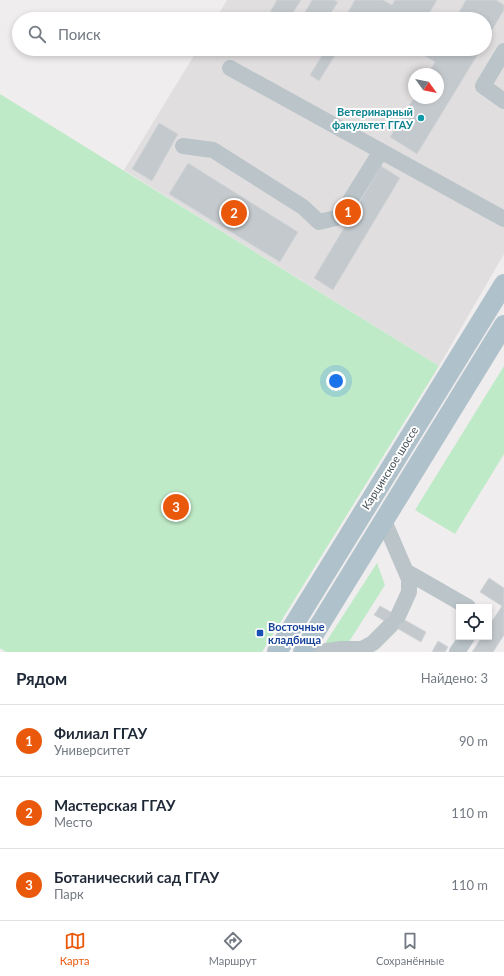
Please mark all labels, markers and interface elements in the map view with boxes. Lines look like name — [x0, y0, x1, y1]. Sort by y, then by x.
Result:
search box — [12, 12, 492, 56]
icon: search — [26, 23, 48, 45]
text: Поиск — [58, 25, 101, 43]
north arrow — [408, 68, 444, 104]
place label: Ветеринарный факультет ГГАУ — [332, 105, 414, 131]
marker: Ветеринарный факультет ГГАУ — [416, 113, 426, 123]
pin: 1 — [335, 197, 361, 227]
pin: 2 — [221, 198, 247, 228]
your location — [326, 371, 346, 391]
street label: Карцинское шоссе — [359, 424, 420, 512]
pin: 3 — [163, 492, 189, 522]
map controls — [456, 604, 492, 640]
button: locate — [456, 604, 492, 640]
place label: Восточные кладбища — [268, 620, 325, 646]
marker: Восточные кладбища — [255, 628, 265, 638]
text: Рядом — [16, 668, 67, 689]
text: Найдено: 3 — [421, 670, 488, 686]
text: Филиал ГГАУ — [54, 724, 147, 742]
text: 1 — [25, 733, 33, 749]
text: 90 m — [459, 733, 488, 749]
text: Университет — [54, 742, 130, 758]
text: Мастерская ГГАУ — [54, 796, 176, 814]
text: 2 — [25, 805, 33, 821]
text: 110 m — [451, 805, 488, 821]
text: Место — [54, 814, 93, 830]
text: Ботанический сад ГГАУ — [54, 868, 219, 886]
text: 3 — [25, 877, 33, 893]
text: 110 m — [451, 877, 488, 893]
text: Парк — [54, 886, 84, 902]
tab: Карта — [60, 930, 89, 967]
tab: Маршрут — [209, 930, 257, 967]
tab: Сохранённые — [376, 930, 444, 967]

